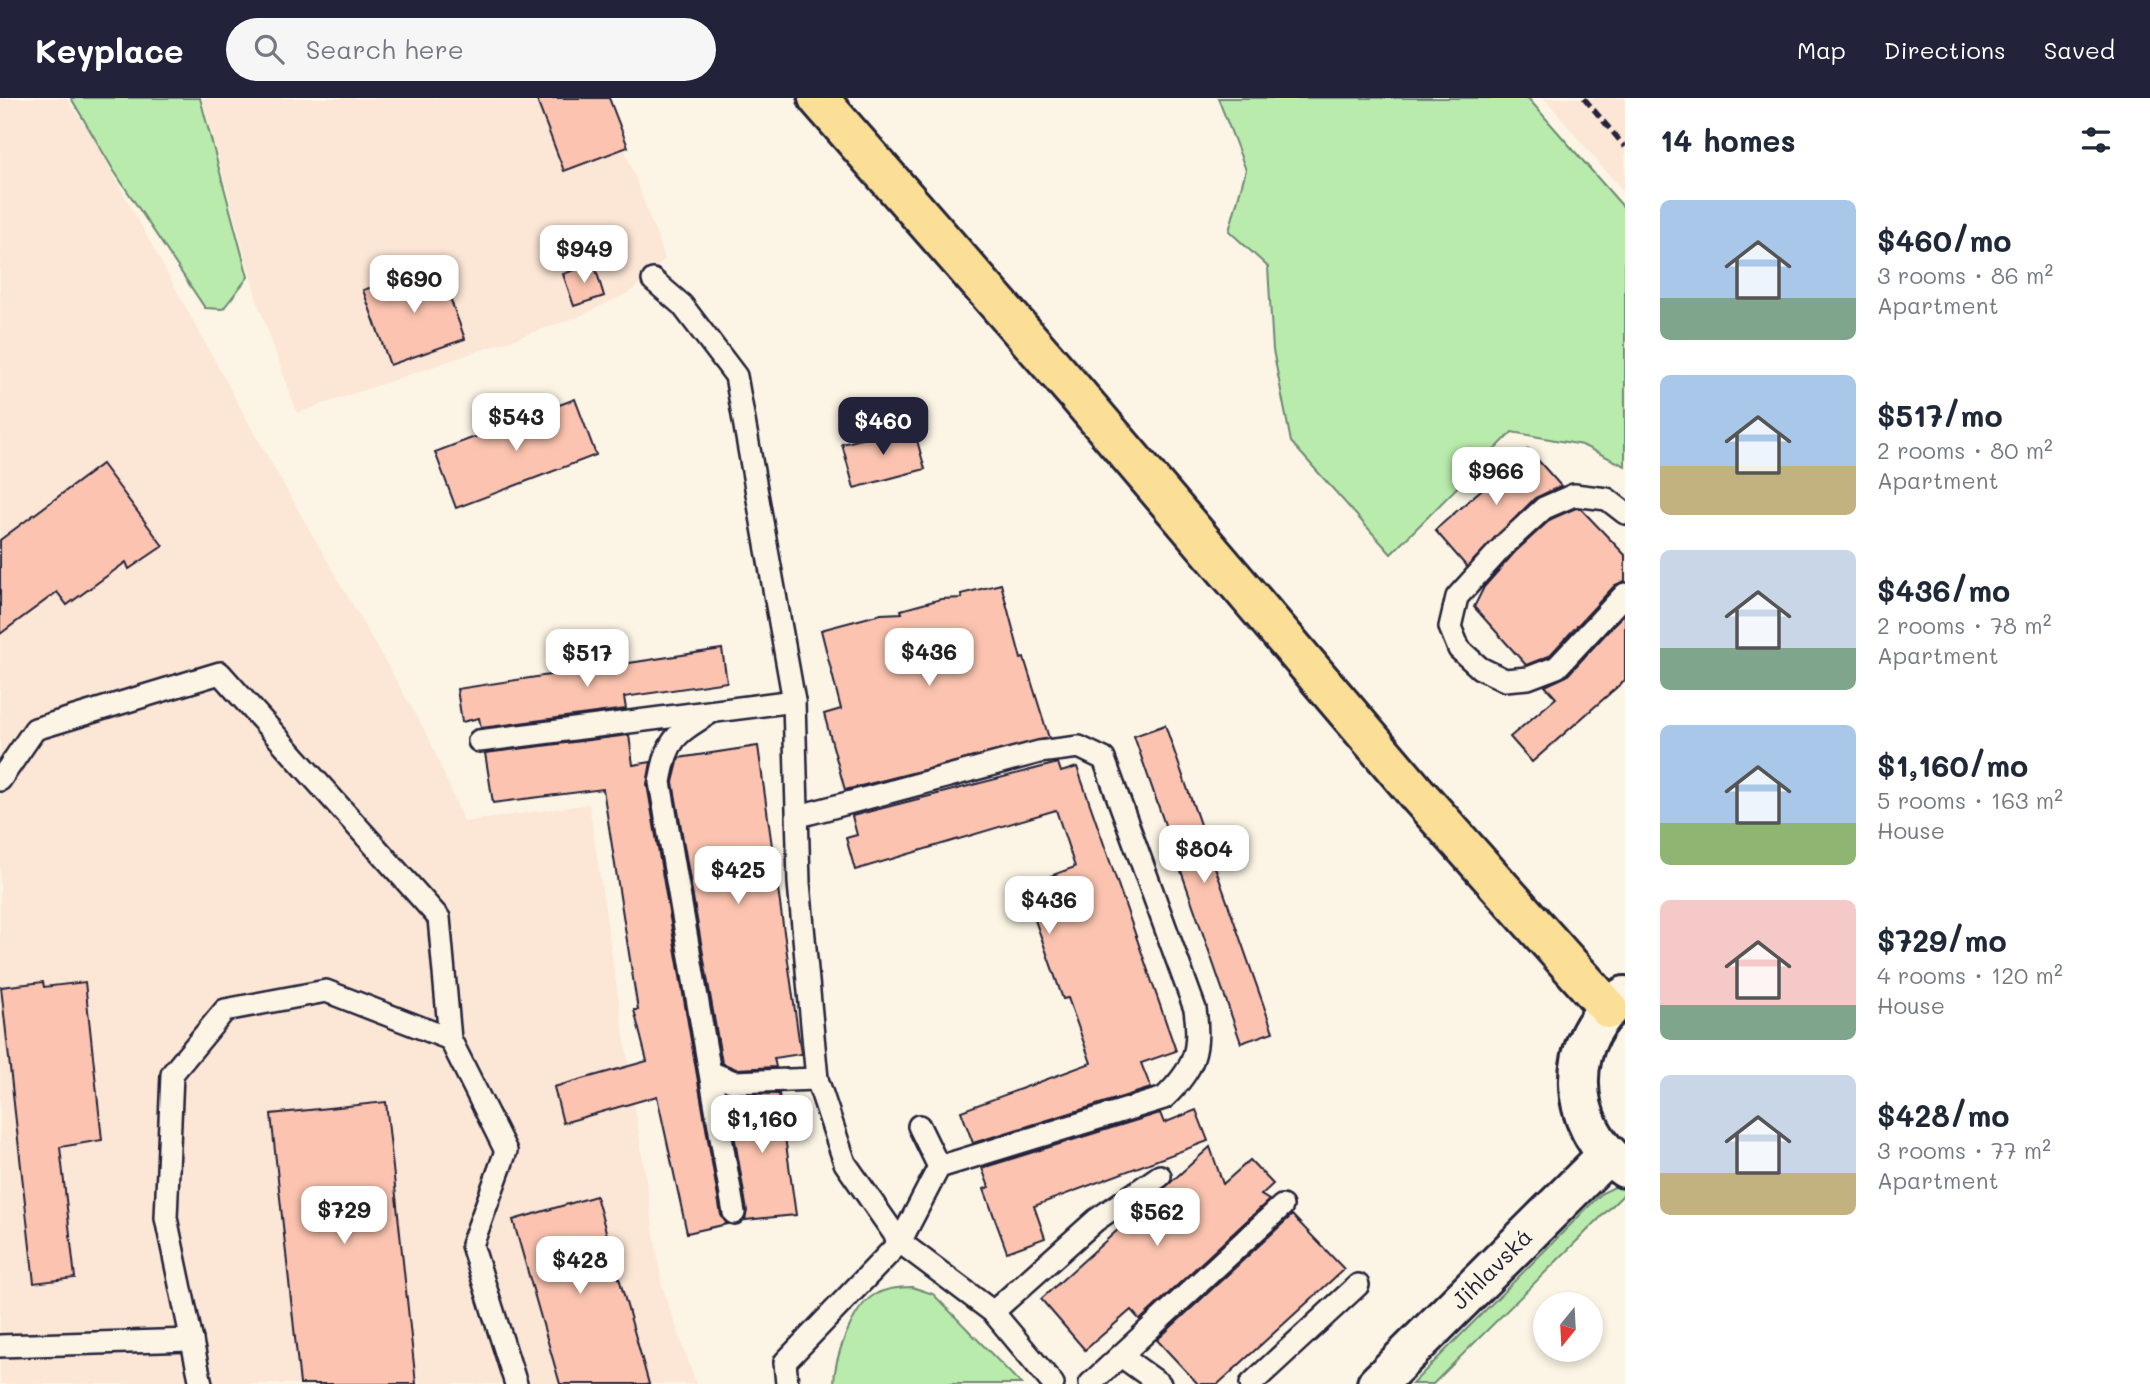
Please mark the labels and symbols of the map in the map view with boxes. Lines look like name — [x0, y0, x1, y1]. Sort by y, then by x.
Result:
pin: $949 — [543, 226, 625, 285]
pin: $690 — [373, 256, 455, 315]
pin: $543 — [475, 394, 557, 453]
pin: $460 — [842, 398, 924, 457]
pin: $966 — [1455, 448, 1537, 507]
pin: $436 — [888, 628, 970, 688]
pin: $517 — [546, 630, 628, 689]
pin: $804 — [1163, 826, 1245, 885]
pin: $425 — [697, 846, 779, 906]
pin: $436 — [1008, 876, 1090, 936]
pin: $1,160 — [705, 1096, 819, 1155]
pin: $729 — [303, 1186, 385, 1246]
pin: $562 — [1116, 1188, 1198, 1248]
street label: Jihlavská — [1444, 1221, 1538, 1315]
pin: $428 — [539, 1236, 621, 1296]
north arrow — [1533, 1292, 1603, 1362]

